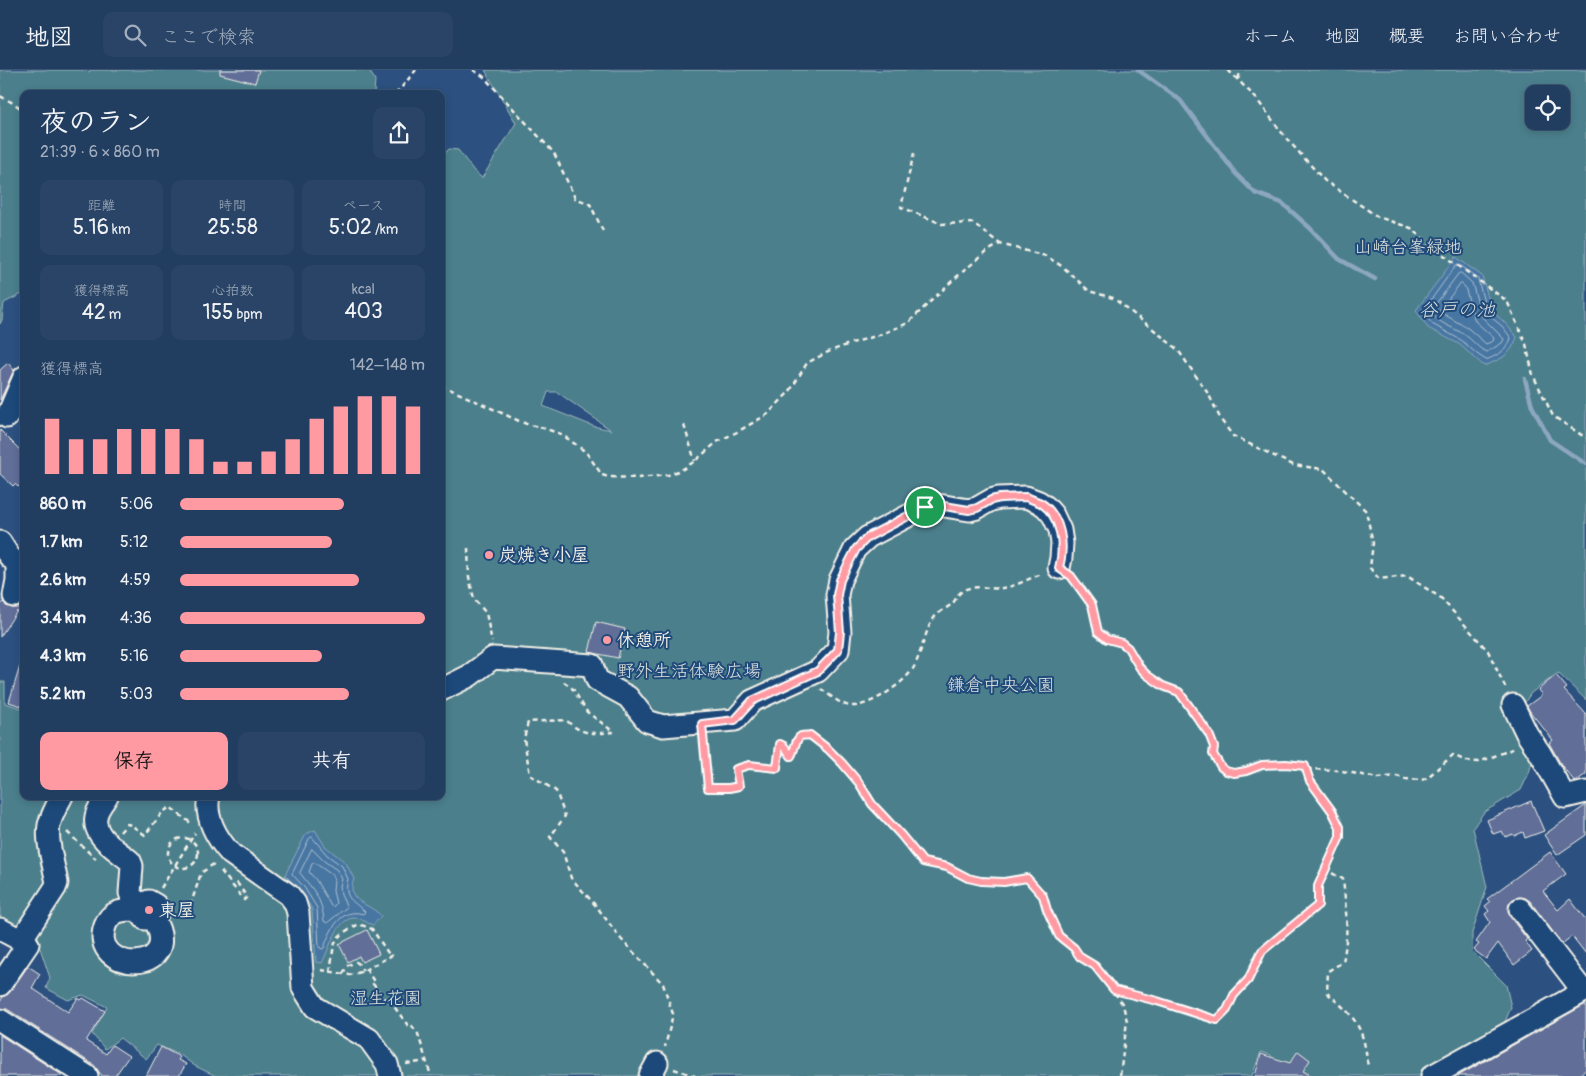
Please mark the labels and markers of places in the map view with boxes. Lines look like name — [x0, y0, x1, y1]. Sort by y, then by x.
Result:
pin — [904, 486, 946, 528]
place label: 炭焼き小屋 — [499, 544, 589, 567]
marker: 炭焼き小屋 — [483, 549, 495, 561]
place label: 休憩所 — [617, 629, 671, 652]
marker: 休憩所 — [601, 634, 613, 646]
place label: 東屋 — [159, 899, 195, 922]
marker: 東屋 — [143, 904, 155, 916]

